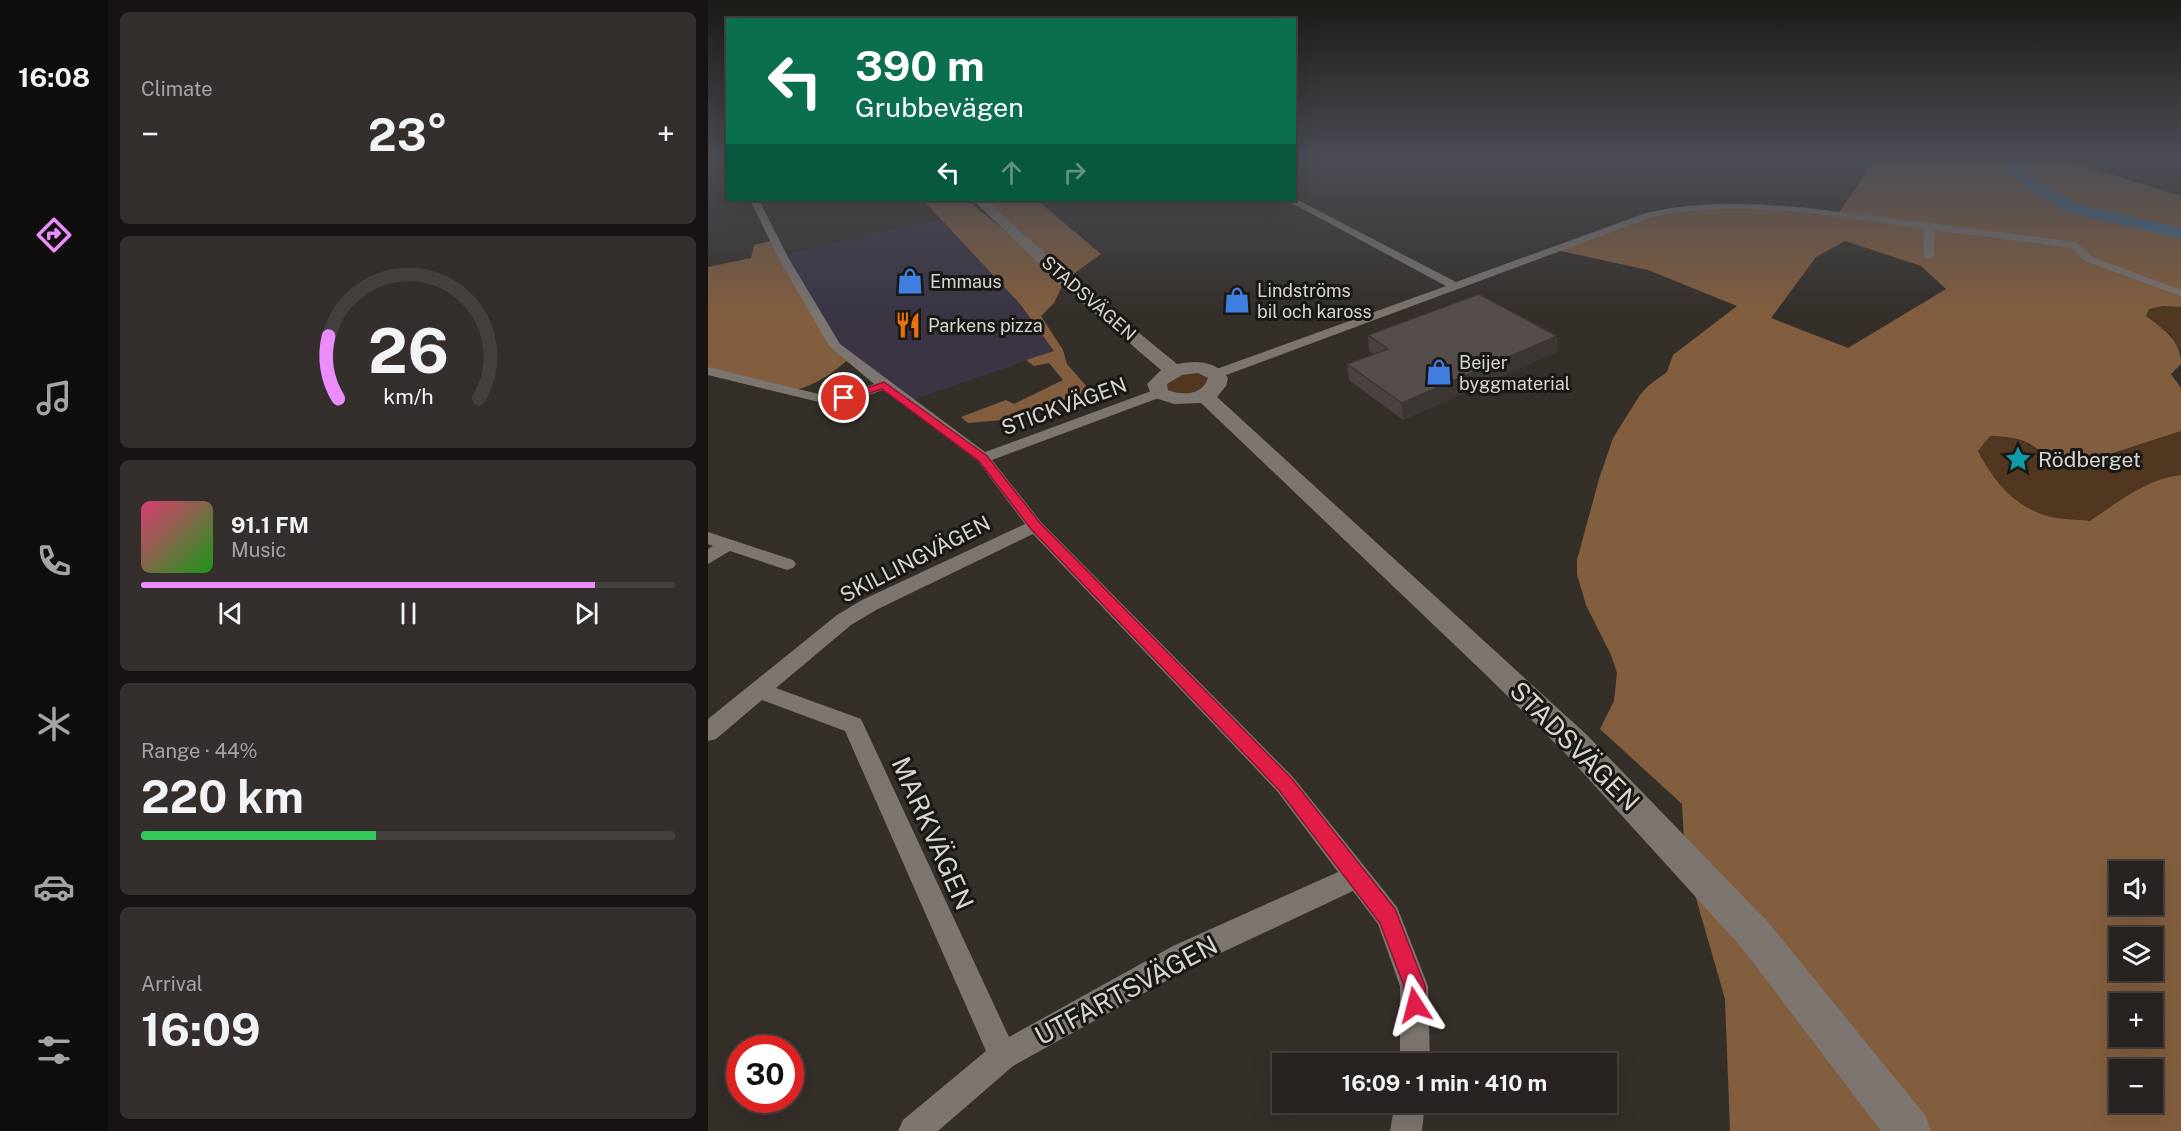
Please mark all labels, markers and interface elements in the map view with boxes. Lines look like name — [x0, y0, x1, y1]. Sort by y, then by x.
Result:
text: 390 m — [855, 41, 985, 90]
icon: left — [756, 42, 834, 120]
text: 16:08 — [18, 61, 90, 93]
text: Climate — [141, 77, 213, 101]
text: Grubbevägen — [855, 91, 1024, 123]
text: 23° — [368, 108, 448, 161]
text: − — [141, 115, 159, 153]
text: + — [657, 115, 675, 153]
icon: left — [932, 156, 965, 189]
icon: ahead — [995, 156, 1028, 189]
icon: right — [1058, 156, 1091, 189]
icon: directions — [33, 214, 75, 256]
street label: STADSVÄGEN — [1038, 251, 1141, 345]
shop icon: Emmaus — [895, 266, 925, 296]
place label: Emmaus — [930, 271, 1002, 292]
place label: Lindströms bil och kaross — [1257, 280, 1372, 322]
shop icon: Lindströms bil och kaross — [1222, 285, 1252, 315]
restaurant icon: Parkens pizza — [893, 310, 923, 340]
text: 26 — [368, 314, 448, 387]
place label: Parkens pizza — [928, 315, 1043, 336]
place label: Beijer byggmaterial — [1459, 352, 1570, 394]
shop icon: Beijer byggmaterial — [1424, 357, 1454, 387]
pin — [818, 372, 869, 423]
street label: STICKVÄGEN — [998, 372, 1130, 440]
icon: music — [33, 377, 75, 419]
icon: arrive — [827, 381, 860, 414]
text: km/h — [383, 384, 433, 409]
place icon: Rödberget — [2003, 444, 2033, 474]
place label: Rödberget — [2038, 447, 2141, 472]
street label: SKILLINGVÄGEN — [836, 510, 994, 608]
text: 91.1 FM — [231, 512, 309, 538]
text: Music — [231, 538, 286, 562]
icon: phone — [33, 540, 75, 582]
icon: previous — [214, 597, 247, 630]
icon: pause — [392, 597, 425, 630]
icon: next — [570, 597, 603, 630]
street label: STADSVÄGEN — [1504, 675, 1646, 817]
icon: climate — [33, 703, 75, 745]
text: Range · 44% — [141, 739, 258, 763]
street label: MARKVÄGEN — [885, 752, 981, 914]
text: 220 km — [141, 770, 304, 823]
map controls — [2109, 861, 2163, 1113]
button: sound — [2109, 861, 2163, 915]
icon: car — [33, 866, 75, 908]
button: layers — [2109, 927, 2163, 981]
street label: UTFARTSVÄGEN — [1029, 929, 1223, 1051]
text: Arrival — [141, 972, 203, 996]
position arrow — [1383, 973, 1447, 1037]
button: + — [2109, 993, 2163, 1047]
text: 16:09 — [141, 1003, 261, 1056]
icon: filters — [33, 1029, 75, 1071]
speed limit sign: 30 — [726, 1035, 804, 1113]
button: − — [2109, 1059, 2163, 1113]
text: 16:09 · 1 min · 410 m — [1342, 1070, 1547, 1096]

